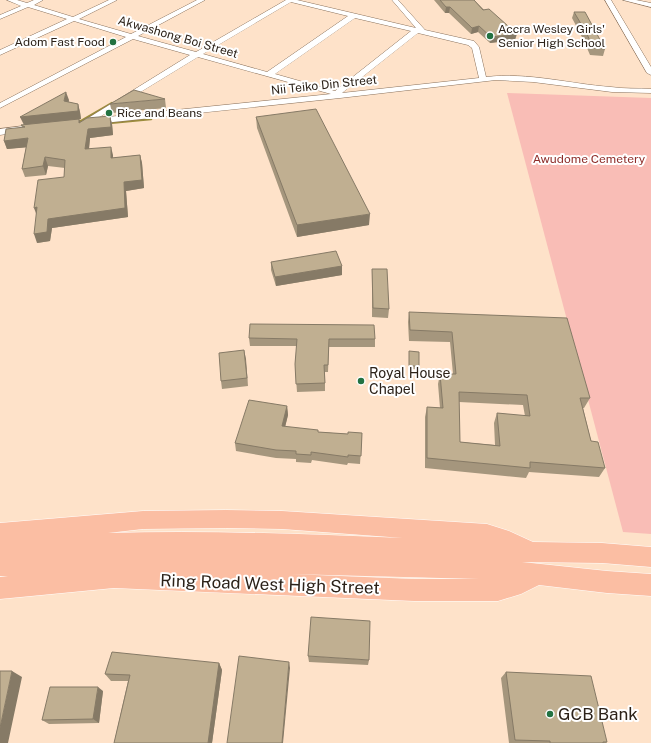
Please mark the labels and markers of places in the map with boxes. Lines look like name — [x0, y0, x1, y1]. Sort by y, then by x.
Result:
place label: Accra Wesley Girls' Senior High School — [498, 22, 606, 50]
marker: Accra Wesley Girls' Senior High School — [485, 31, 495, 41]
place label: Adom Fast Food — [15, 35, 105, 49]
marker: Adom Fast Food — [108, 37, 118, 47]
place label: Rice and Beans — [117, 106, 202, 120]
marker: Rice and Beans — [104, 108, 114, 118]
place label: Royal House Chapel — [369, 365, 450, 397]
marker: Royal House Chapel — [356, 376, 366, 386]
place label: GCB Bank — [558, 704, 638, 724]
marker: GCB Bank — [545, 709, 555, 719]

